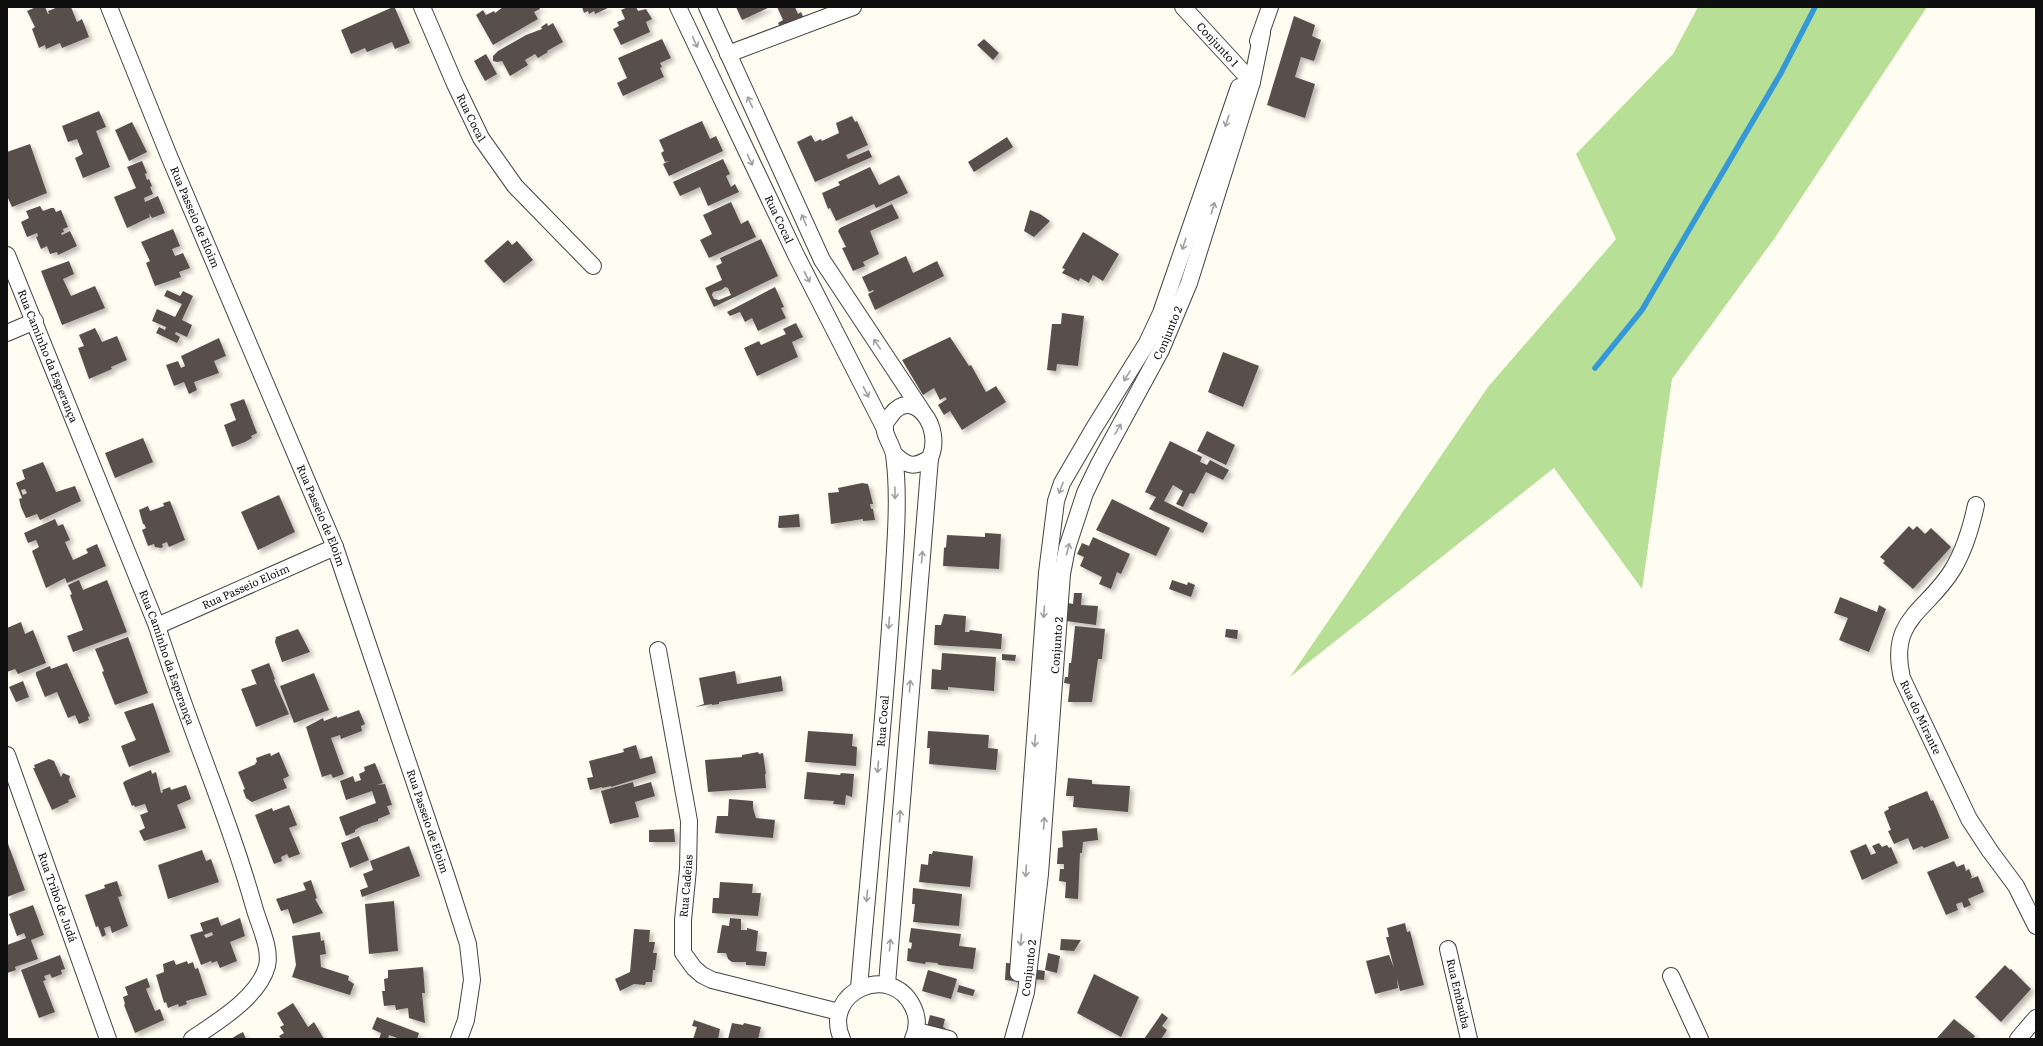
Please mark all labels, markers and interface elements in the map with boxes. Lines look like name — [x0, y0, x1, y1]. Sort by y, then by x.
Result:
street label: Conjunto 1 — [1193, 18, 1243, 70]
one-way arrow — [692, 36, 699, 48]
street label: Rua Cocal — [454, 90, 490, 145]
one-way arrow — [746, 96, 753, 108]
one-way arrow — [1223, 115, 1231, 127]
one-way arrow — [747, 153, 755, 165]
street label: Rua Passeio de Eloim — [167, 163, 225, 270]
street label: Rua Cocal — [761, 192, 798, 246]
one-way arrow — [1210, 202, 1217, 215]
one-way arrow — [800, 214, 807, 226]
one-way arrow — [1180, 237, 1188, 249]
one-way arrow — [804, 270, 811, 282]
street label: Rua Caminho da Esperança — [15, 287, 83, 425]
street label: Conjunto 2 — [1148, 303, 1186, 362]
one-way arrow — [873, 338, 881, 349]
one-way arrow — [1123, 370, 1131, 381]
one-way arrow — [863, 386, 870, 398]
one-way arrow — [1114, 424, 1122, 436]
street label: Rua Passeio de Eloim — [294, 462, 350, 569]
one-way arrow — [1056, 482, 1064, 494]
one-way arrow — [891, 486, 899, 499]
one-way arrow — [1064, 543, 1072, 556]
one-way arrow — [918, 551, 925, 564]
street label: Rua Passeio Eloim — [199, 559, 292, 612]
street label: Rua Caminho da Esperança — [136, 587, 199, 727]
one-way arrow — [1041, 605, 1048, 618]
one-way arrow — [886, 616, 893, 629]
street label: Conjunto 2 — [1046, 616, 1066, 674]
street label: Rua do Mirante — [1897, 677, 1946, 757]
one-way arrow — [907, 680, 914, 693]
street label: Rua Cocal — [872, 694, 892, 747]
one-way arrow — [1031, 734, 1038, 747]
one-way arrow — [875, 760, 882, 773]
street label: Rua Passeio de Eloim — [404, 767, 454, 875]
one-way arrow — [897, 810, 904, 823]
one-way arrow — [1040, 817, 1047, 830]
street label: Rua Tribo de Judá — [35, 850, 82, 944]
street label: Rua Cadeias — [674, 854, 696, 918]
one-way arrow — [1022, 864, 1029, 877]
one-way arrow — [863, 889, 871, 902]
one-way arrow — [1017, 933, 1024, 946]
street label: Conjunto 2 — [1016, 938, 1039, 998]
one-way arrow — [887, 939, 894, 952]
street label: Rua Embaúba — [1443, 957, 1475, 1030]

